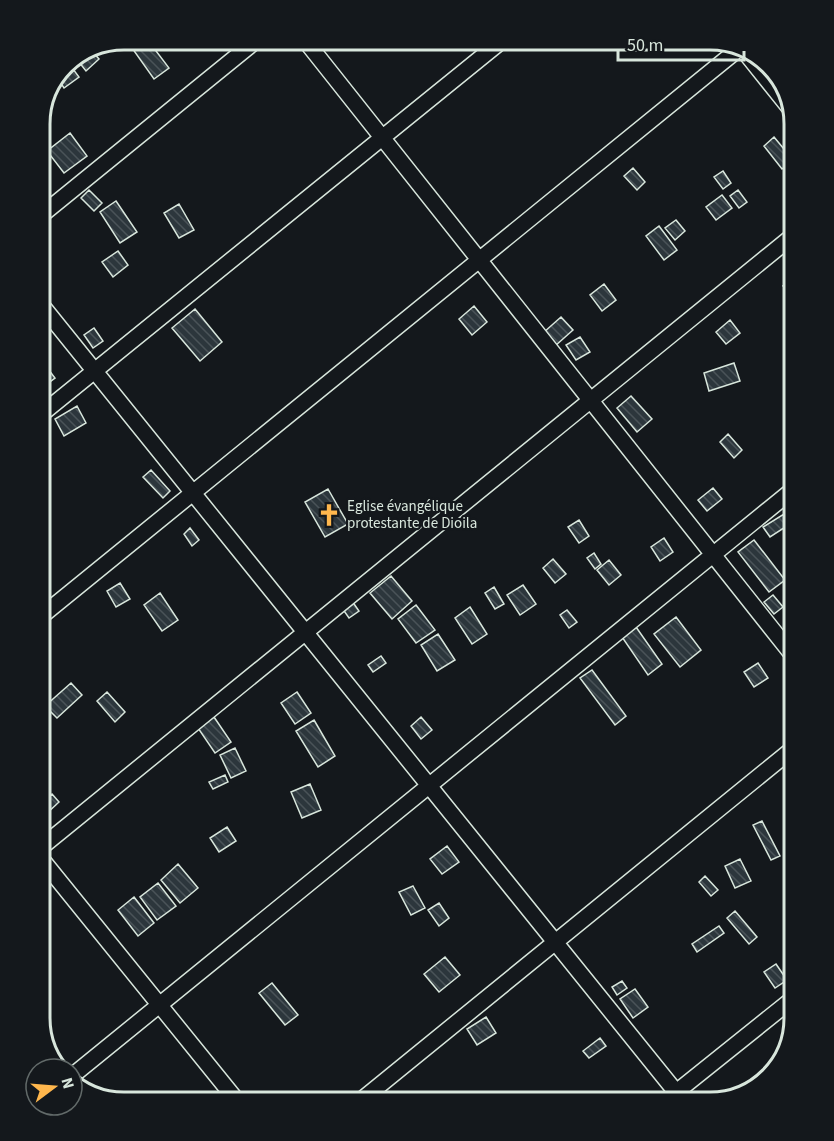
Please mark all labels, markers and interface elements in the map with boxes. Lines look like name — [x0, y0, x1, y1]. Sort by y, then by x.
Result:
scale bar — [618, 24, 744, 62]
text: 50 m — [627, 33, 663, 58]
place label: Eglise évangélique protestante de Dioila — [347, 496, 477, 534]
church icon: Eglise évangélique protestante de Dioila — [316, 502, 342, 528]
north arrow — [24, 1057, 84, 1117]
text: N — [55, 1075, 79, 1091]

